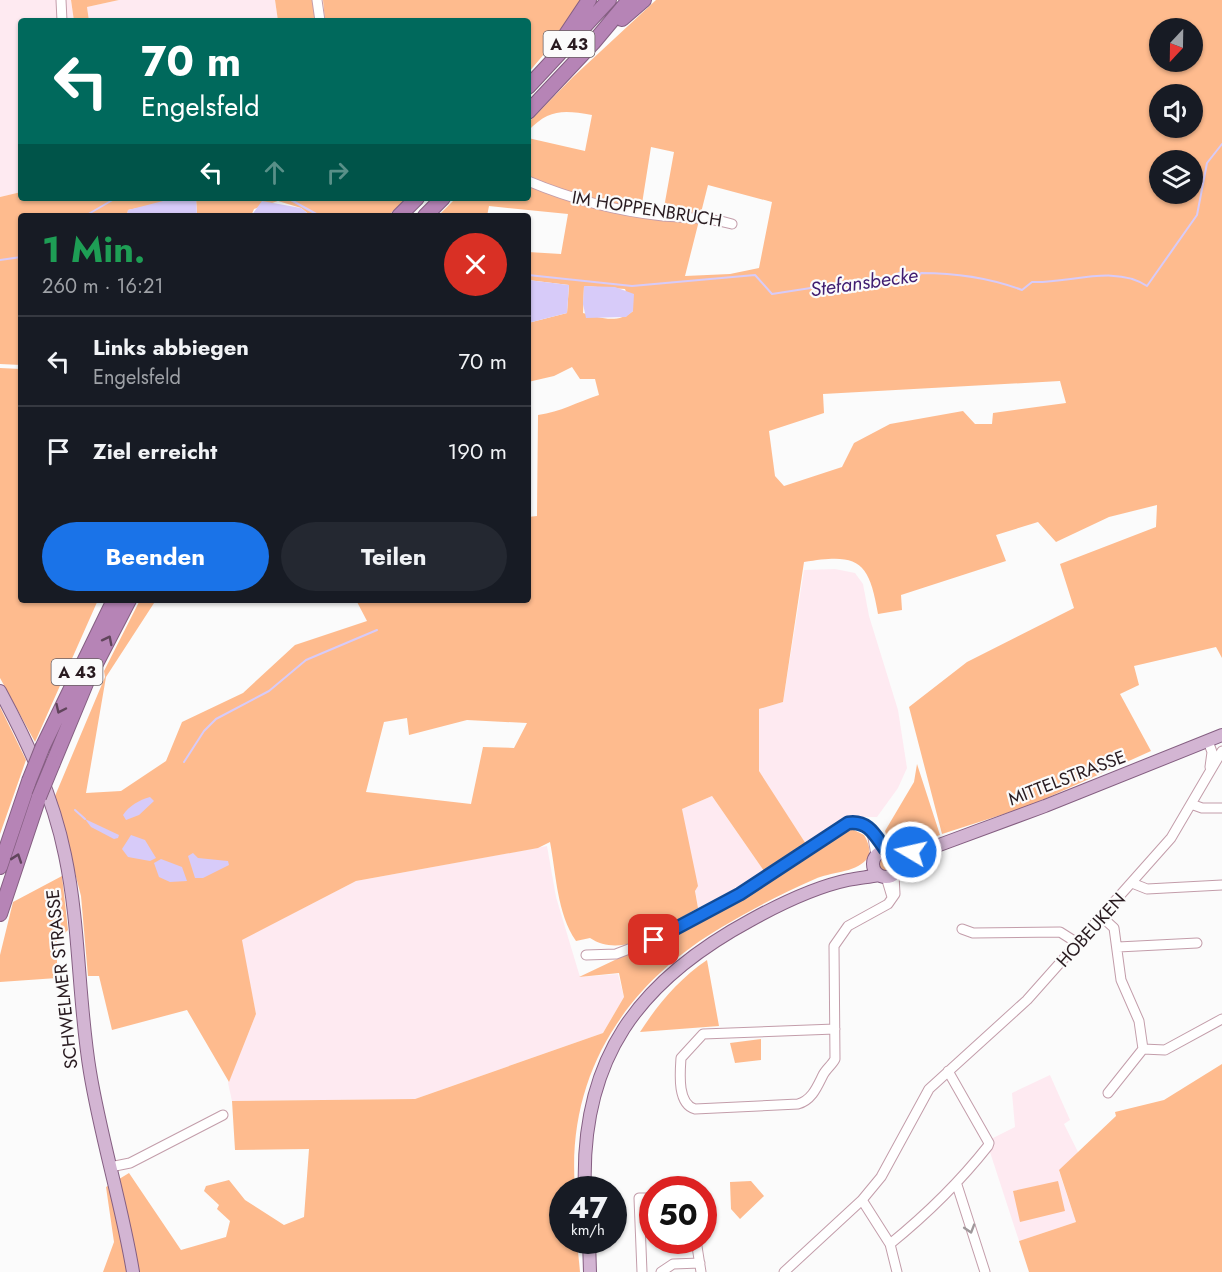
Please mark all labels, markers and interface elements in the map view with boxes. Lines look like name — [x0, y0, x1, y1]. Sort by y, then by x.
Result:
north arrow — [1149, 18, 1203, 72]
map controls — [1149, 18, 1203, 204]
text: 70 m — [141, 31, 241, 92]
road number: A 43 — [544, 31, 594, 57]
icon: left — [42, 42, 120, 120]
button: sound — [1149, 84, 1203, 138]
text: Engelsfeld — [141, 87, 260, 126]
button: layers — [1149, 150, 1203, 204]
icon: left — [195, 156, 228, 189]
icon: ahead — [258, 156, 291, 189]
icon: right — [321, 156, 354, 189]
street label: IM HOPPENBRUCH — [570, 184, 724, 234]
text: 1 Min. — [42, 223, 145, 275]
button: close — [444, 233, 507, 296]
water label: Stefansbecke — [808, 261, 920, 304]
text: 260 m · 16:21 — [42, 272, 163, 301]
text: Links abbiegen — [93, 331, 249, 363]
icon: left — [42, 345, 75, 378]
text: 70 m — [458, 345, 507, 377]
text: Engelsfeld — [93, 363, 181, 392]
icon: arrive — [42, 435, 75, 468]
text: Ziel erreicht — [93, 435, 217, 467]
text: 190 m — [447, 435, 507, 467]
button: Beenden — [42, 522, 269, 591]
button: Teilen — [281, 522, 507, 591]
one-way arrow — [100, 636, 112, 647]
road number: A 43 — [52, 659, 103, 685]
one-way arrow — [56, 702, 68, 713]
street label: MITTELSTRASSE — [1004, 744, 1130, 812]
position arrow — [879, 820, 943, 884]
one-way arrow — [10, 853, 23, 864]
street label: HOBEUKEN — [1050, 887, 1132, 973]
street label: SCHWELMER STRASSE — [40, 888, 84, 1070]
pin — [628, 914, 679, 965]
icon: arrive — [637, 923, 670, 956]
speed limit sign: 50 — [639, 1176, 717, 1254]
text: 47 — [568, 1186, 608, 1229]
text: km/h — [571, 1219, 605, 1241]
one-way arrow — [963, 1223, 976, 1234]

